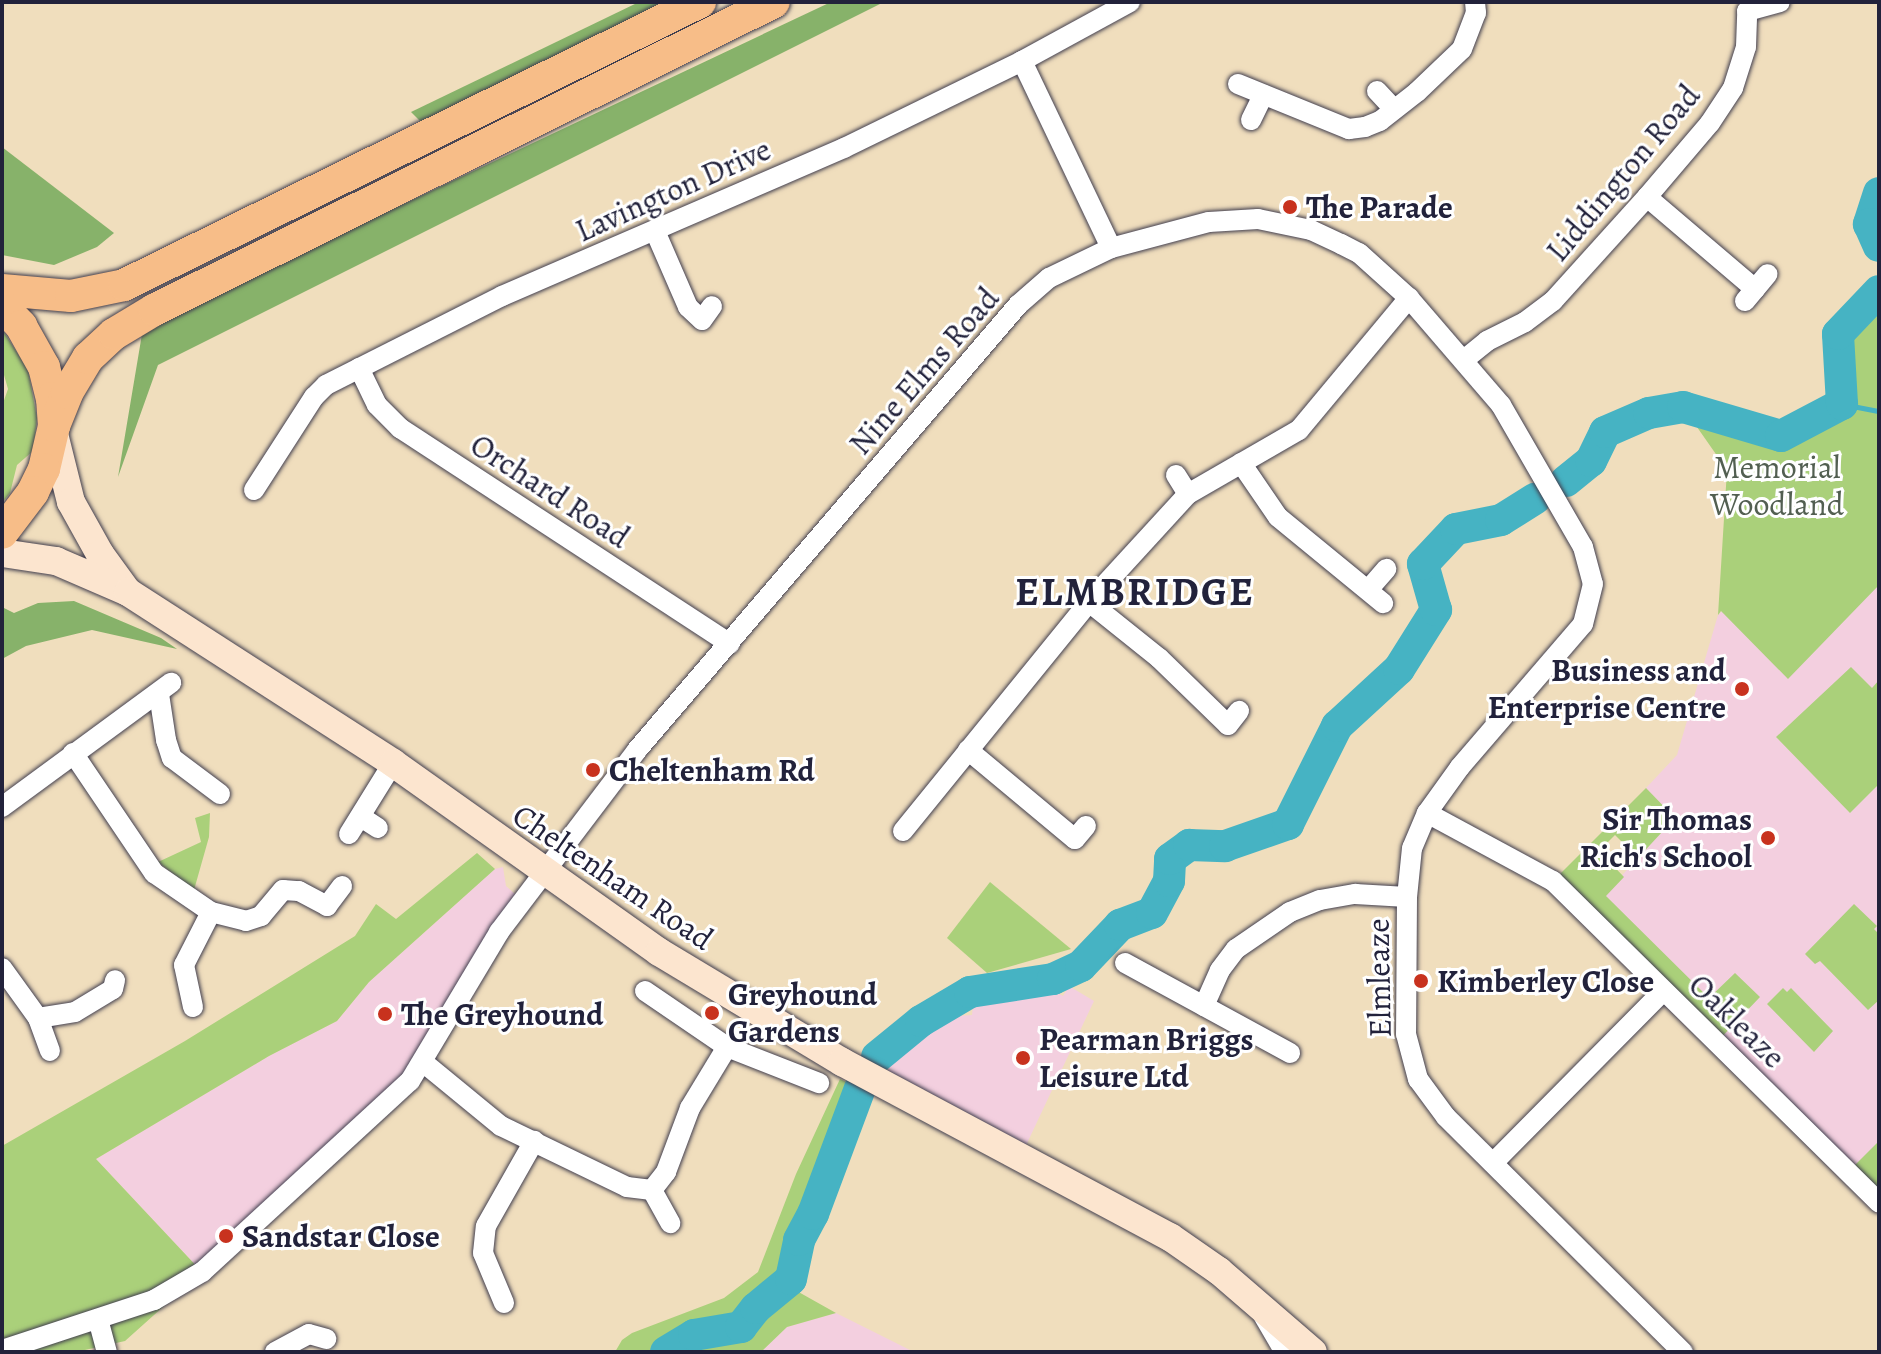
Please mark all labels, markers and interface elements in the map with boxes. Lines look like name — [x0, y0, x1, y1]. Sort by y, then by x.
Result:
street label: Liddington Road — [1538, 77, 1708, 269]
street label: Lavington Drive — [569, 130, 777, 250]
place label: The Parade — [1306, 188, 1453, 226]
marker: The Parade — [1281, 198, 1299, 216]
street label: Nine Elms Road — [841, 280, 1007, 462]
street label: Orchard Road — [463, 425, 637, 557]
park label: Memorial Woodland — [1710, 449, 1844, 524]
district label: ELMBRIDGE — [1015, 568, 1255, 616]
place label: Business and Enterprise Centre — [1488, 652, 1726, 727]
marker: Business and Enterprise Centre — [1733, 680, 1751, 698]
place label: Cheltenham Rd — [609, 751, 815, 789]
marker: Cheltenham Rd — [584, 761, 602, 779]
street label: Cheltenham Road — [506, 796, 720, 958]
place label: Sir Thomas Rich's School — [1580, 801, 1752, 876]
marker: Sir Thomas Rich's School — [1759, 829, 1777, 847]
street label: Elmleaze — [1359, 918, 1399, 1038]
place label: Kimberley Close — [1437, 962, 1654, 1000]
street label: Oakleaze — [1681, 966, 1793, 1076]
marker: Kimberley Close — [1412, 972, 1430, 990]
place label: Greyhound Gardens — [728, 976, 877, 1051]
place label: The Greyhound — [401, 995, 603, 1033]
marker: Greyhound Gardens — [703, 1004, 721, 1022]
marker: The Greyhound — [376, 1005, 394, 1023]
place label: Pearman Briggs Leisure Ltd — [1039, 1021, 1254, 1096]
marker: Pearman Briggs Leisure Ltd — [1014, 1049, 1032, 1067]
place label: Sandstar Close — [242, 1217, 440, 1255]
marker: Sandstar Close — [217, 1227, 235, 1245]

